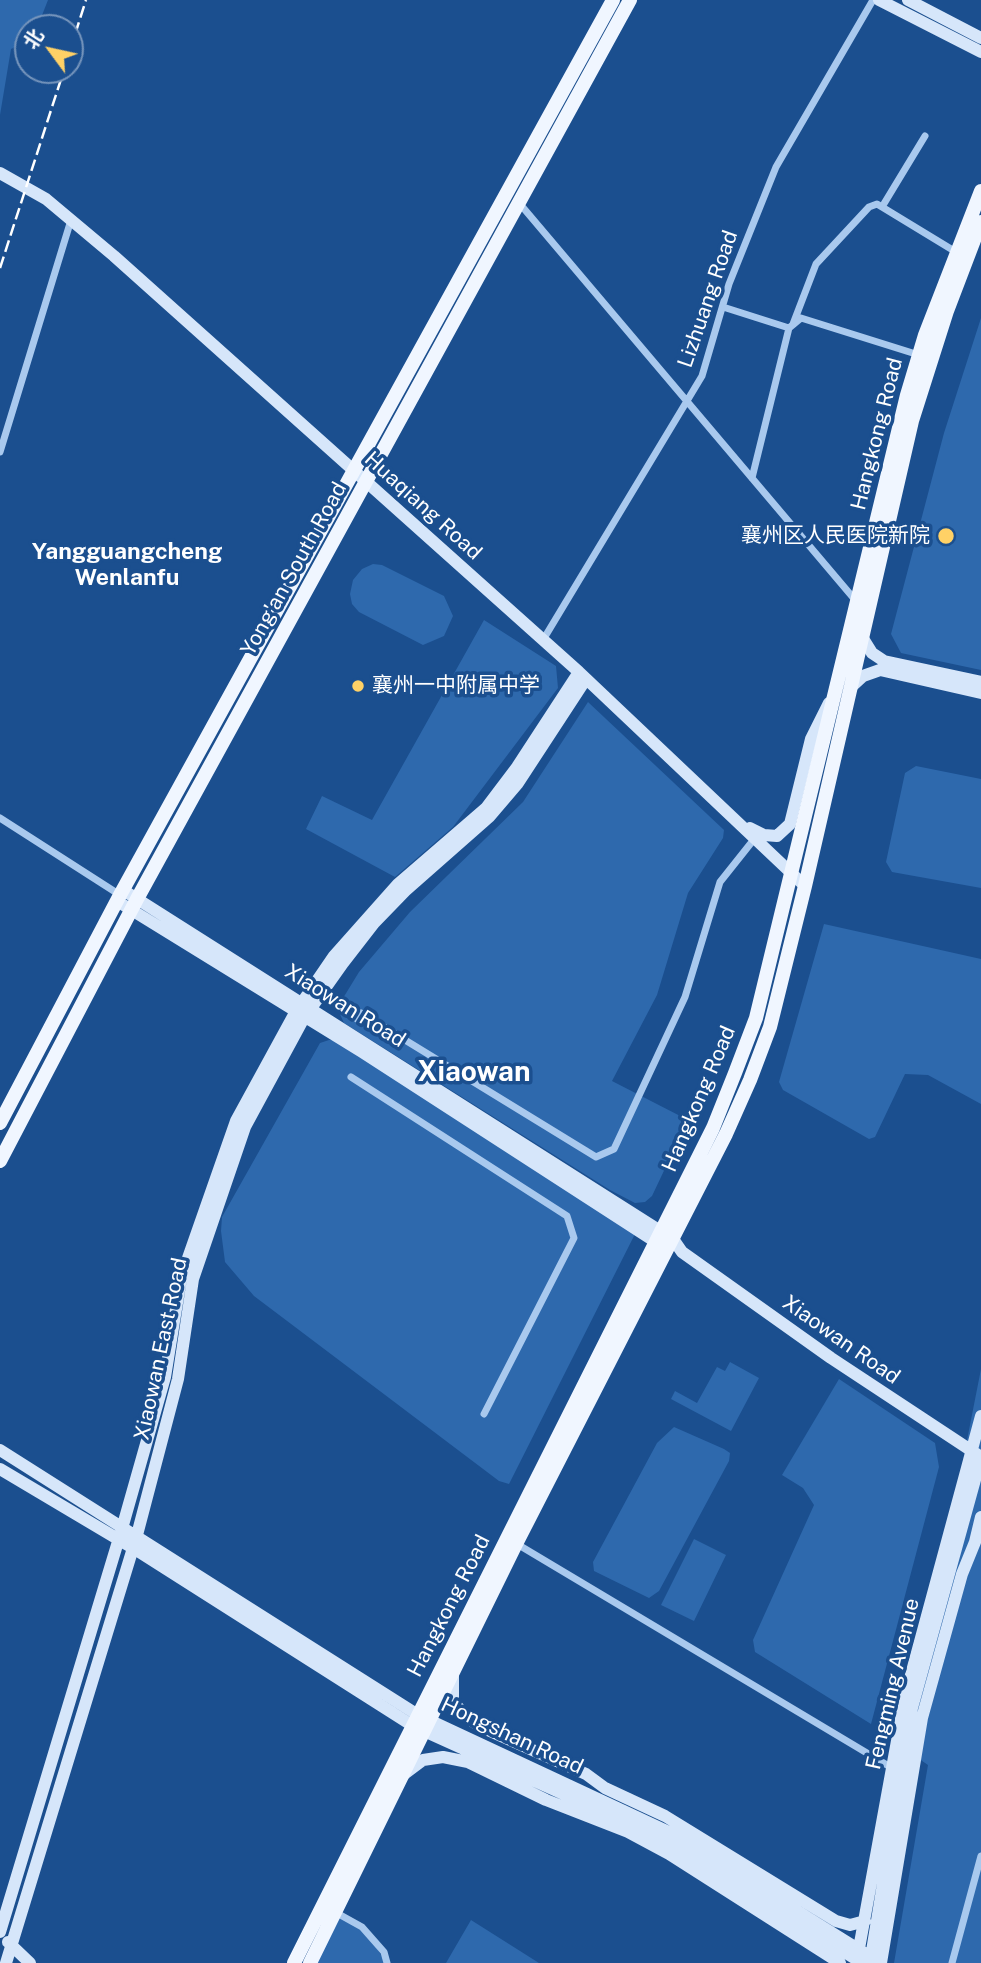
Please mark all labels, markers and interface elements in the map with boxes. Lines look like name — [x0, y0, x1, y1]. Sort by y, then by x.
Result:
north arrow — [14, 14, 84, 84]
text: 北 — [19, 25, 47, 53]
street label: Lizhuang Road — [673, 227, 743, 371]
street label: Hangkong Road — [846, 355, 908, 513]
street label: Huaqiang Road — [359, 447, 487, 565]
street label: Yong'an South Road — [236, 478, 352, 660]
place label: 襄州区人民医院新院 — [741, 523, 930, 549]
marker: 襄州区人民医院新院 — [936, 526, 956, 546]
district label: Yangguangcheng Wenlanfu — [32, 538, 222, 592]
place label: 襄州一中附属中学 — [372, 673, 540, 699]
marker: 襄州一中附属中学 — [350, 678, 366, 694]
street label: Xiaowan Road — [280, 959, 410, 1053]
street label: Hangkong Road — [657, 1022, 741, 1176]
district label: Xiaowan — [417, 1055, 531, 1089]
street label: Xiaowan East Road — [129, 1256, 193, 1442]
street label: Xiaowan Road — [777, 1290, 905, 1390]
street label: Hangkong Road — [402, 1531, 496, 1681]
street label: Fengming Avenue — [861, 1596, 925, 1772]
street label: Hongshan Road — [437, 1692, 587, 1780]

